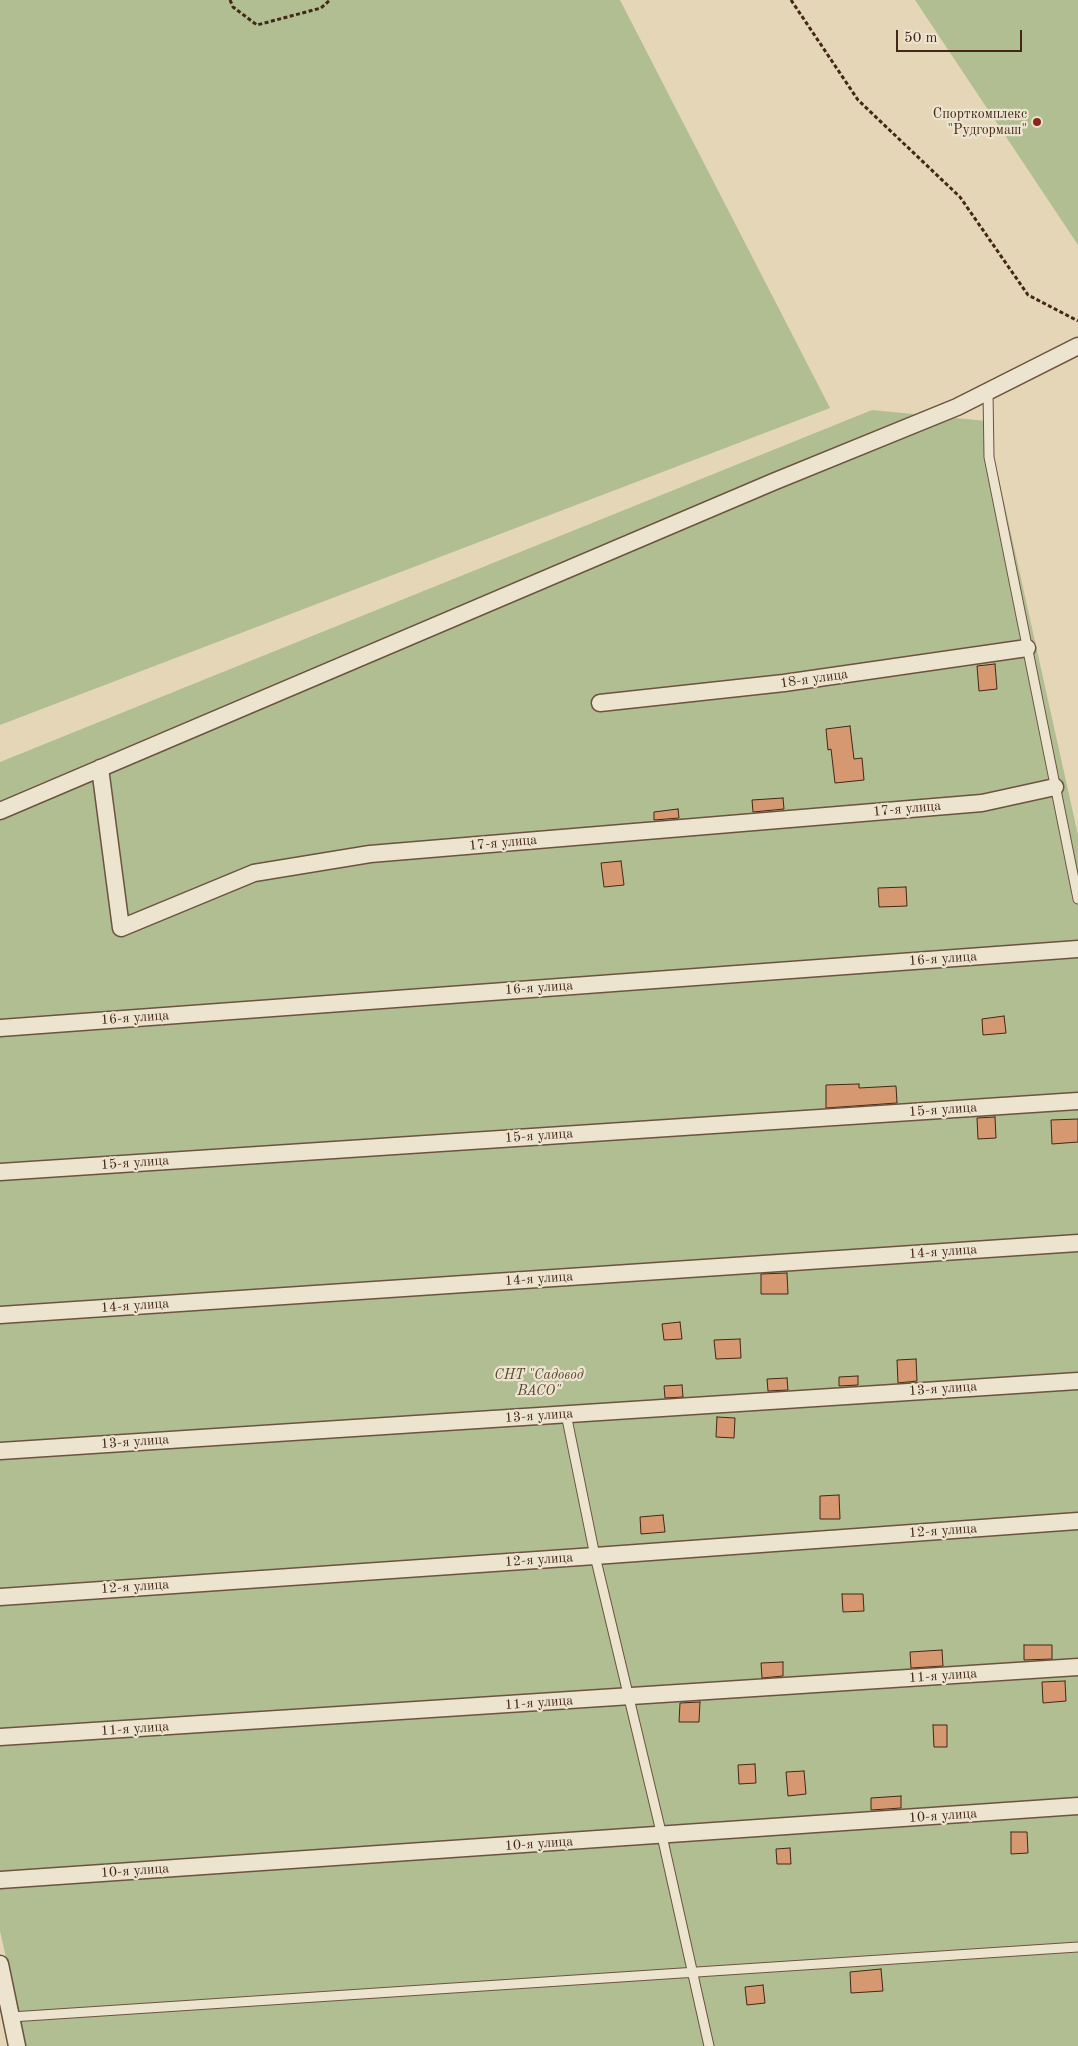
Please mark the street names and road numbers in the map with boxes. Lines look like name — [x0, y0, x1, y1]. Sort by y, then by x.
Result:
street label: 18-я улица — [779, 666, 849, 692]
street label: 17-я улица — [872, 798, 942, 820]
street label: 17-я улица — [468, 832, 538, 854]
street label: 16-я улица — [908, 948, 978, 970]
street label: 16-я улица — [504, 977, 574, 999]
street label: 16-я улица — [100, 1007, 170, 1029]
street label: 15-я улица — [908, 1099, 978, 1121]
street label: 15-я улица — [504, 1125, 574, 1147]
street label: 15-я улица — [100, 1152, 170, 1174]
street label: 14-я улица — [908, 1241, 978, 1263]
street label: 14-я улица — [504, 1268, 574, 1290]
street label: 14-я улица — [100, 1295, 170, 1317]
street label: 13-я улица — [908, 1378, 978, 1400]
street label: 13-я улица — [504, 1405, 574, 1427]
street label: 13-я улица — [100, 1431, 170, 1453]
street label: 12-я улица — [908, 1520, 978, 1542]
street label: 12-я улица — [504, 1549, 574, 1571]
street label: 12-я улица — [100, 1576, 170, 1598]
street label: 11-я улица — [908, 1665, 978, 1687]
street label: 11-я улица — [504, 1692, 574, 1714]
street label: 11-я улица — [100, 1718, 170, 1740]
street label: 10-я улица — [908, 1805, 978, 1827]
street label: 10-я улица — [504, 1833, 574, 1855]
street label: 10-я улица — [100, 1860, 170, 1882]

